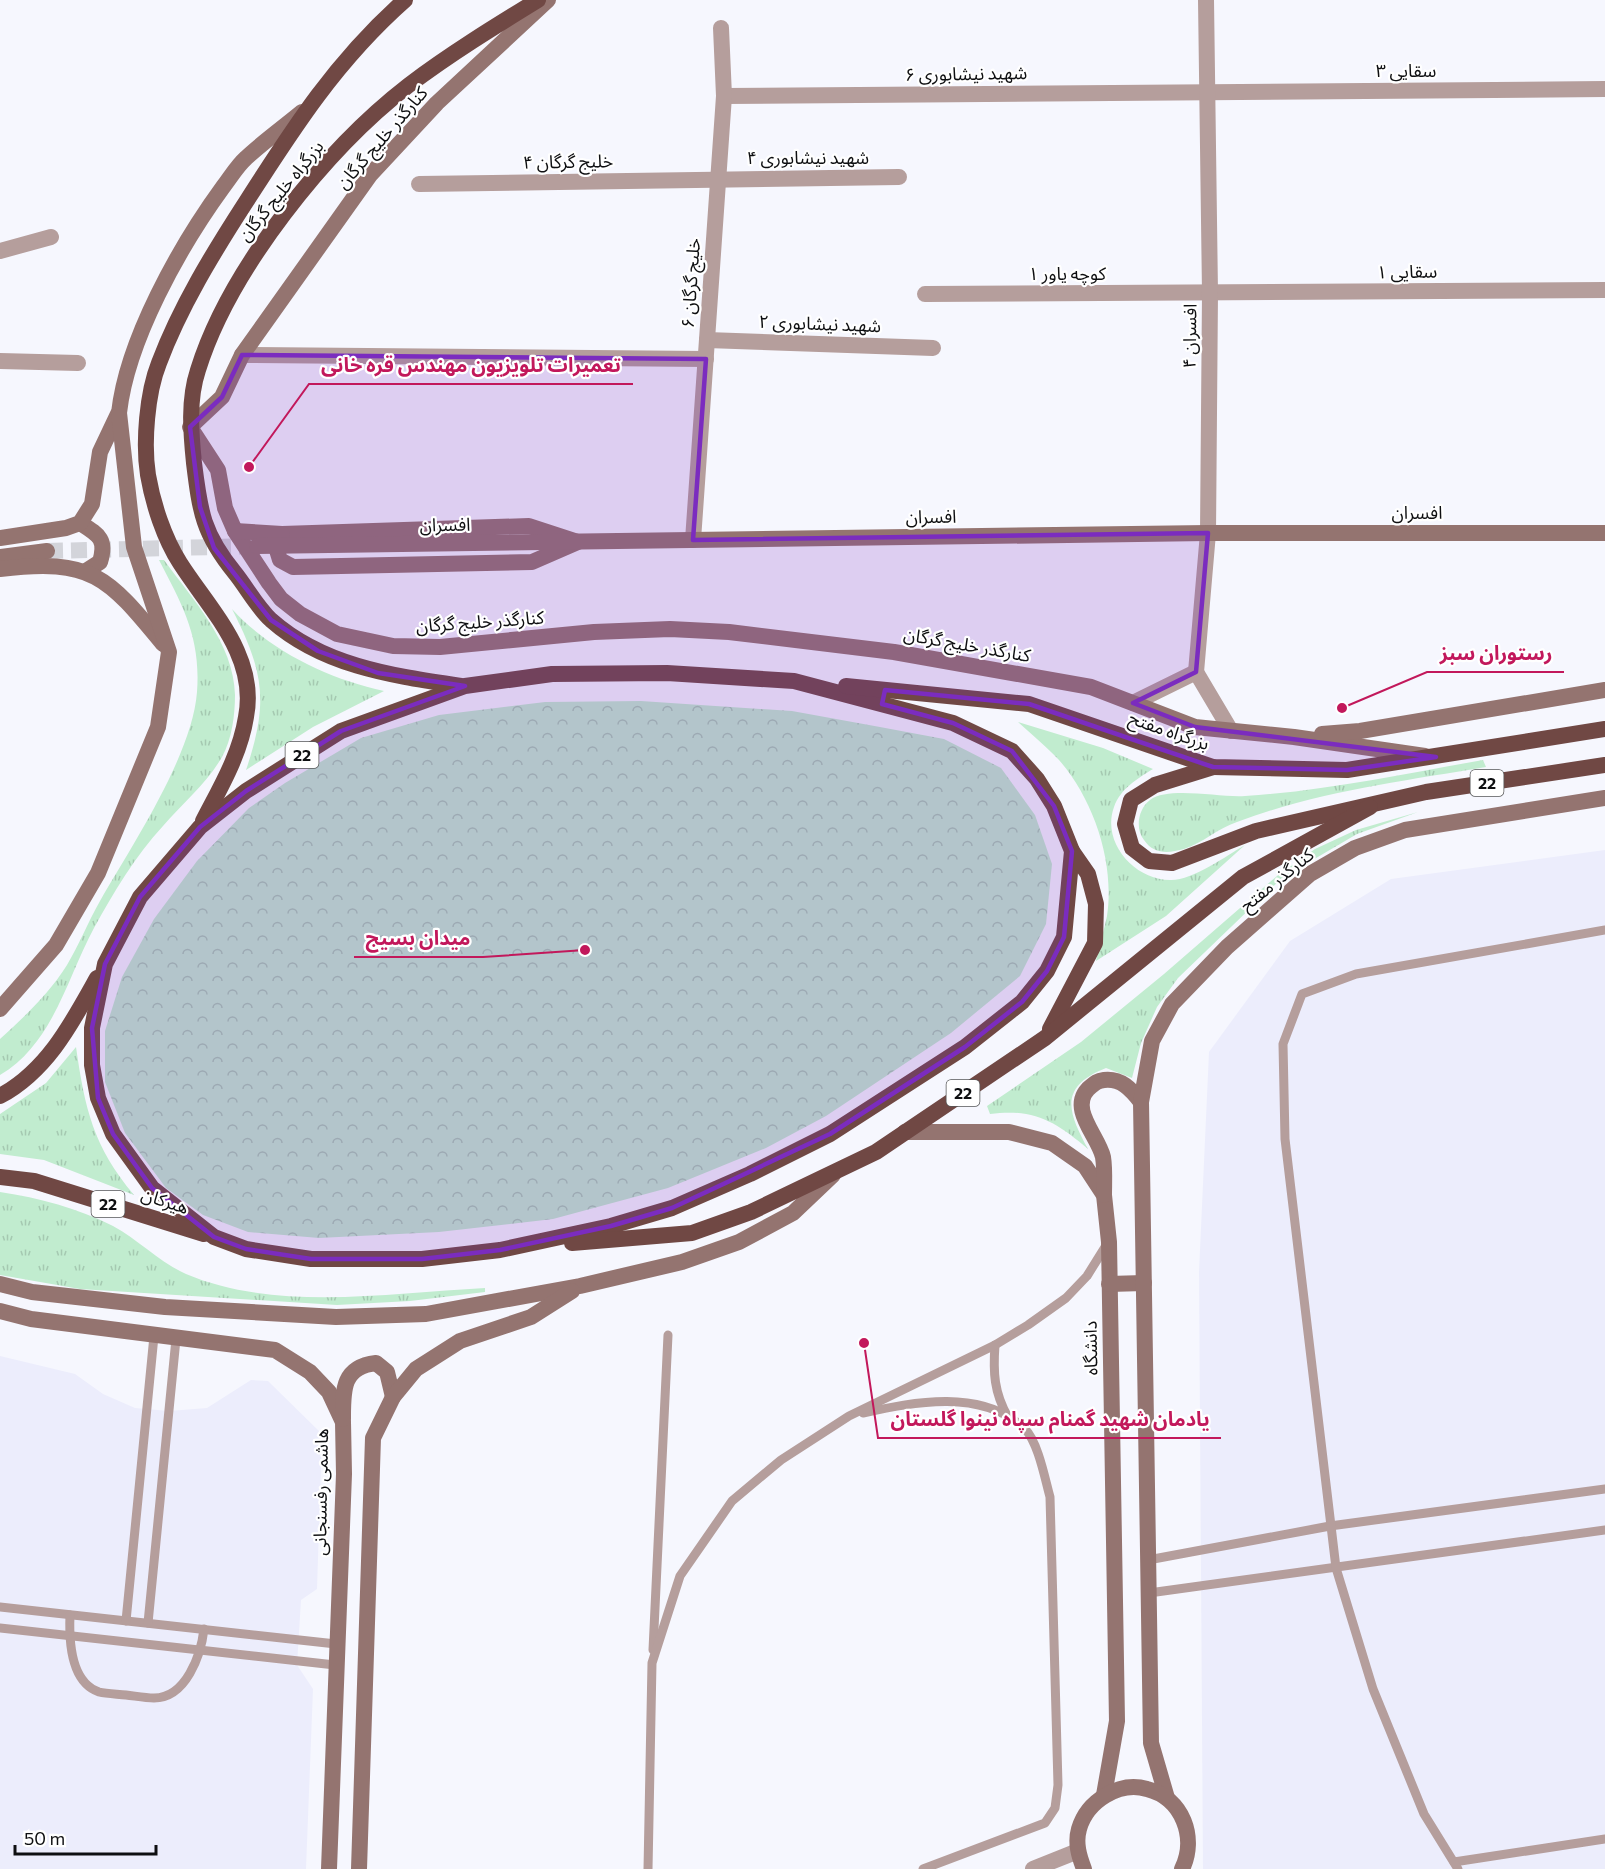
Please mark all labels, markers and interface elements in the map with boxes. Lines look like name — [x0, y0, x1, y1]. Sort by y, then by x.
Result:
street label: سقایی ۳ — [1376, 59, 1436, 82]
street label: شهید نیشابوری ۶ — [905, 61, 1027, 86]
street label: کنارگذر خلیج گرگان — [331, 81, 434, 195]
street label: بزرگراه خلیج گرگان — [233, 135, 330, 247]
street label: شهید نیشابوری ۴ — [747, 146, 869, 169]
street label: خلیج گرگان ۴ — [523, 149, 613, 176]
street label: خلیج گرگان ۶ — [676, 237, 707, 329]
street label: سقایی ۱ — [1376, 259, 1438, 284]
street label: کوچه یاور ۱ — [1028, 262, 1106, 285]
street label: افسران ۴ — [1177, 303, 1202, 369]
street label: شهید نیشابوری ۲ — [758, 310, 882, 337]
callout: تعمیرات تلویزیون مهندس قره خانی — [309, 346, 633, 384]
text: تعمیرات تلویزیون مهندس قره خانی — [321, 352, 621, 377]
street label: افسران — [1392, 501, 1442, 524]
street label: افسران — [905, 505, 957, 528]
street label: افسران — [419, 513, 471, 536]
street label: کنارگذر خلیج گرگان — [415, 606, 546, 639]
street label: کنارگذر خلیج گرگان — [902, 622, 1033, 669]
callout: رستوران سبز — [1427, 634, 1564, 672]
text: رستوران سبز — [1439, 640, 1552, 665]
street label: بزرگراه مفتح — [1125, 706, 1212, 757]
road number: 22 — [286, 742, 318, 768]
road number: 22 — [1470, 770, 1504, 796]
street label: کنارگذر مفتح — [1235, 842, 1320, 918]
callout: میدان بسیج — [354, 919, 483, 957]
text: میدان بسیج — [365, 925, 471, 953]
road number: 22 — [946, 1080, 980, 1106]
street label: هیرکان — [139, 1182, 192, 1219]
road number: 22 — [92, 1191, 124, 1217]
street label: دانشگاه — [1079, 1320, 1101, 1376]
callout: یادمان شهید گمنام سپاه نینوا گلستان — [878, 1400, 1221, 1438]
text: یادمان شهید گمنام سپاه نینوا گلستان — [890, 1406, 1210, 1434]
street label: هاشمی رفسنجانی — [308, 1428, 333, 1556]
scale bar — [15, 1818, 156, 1856]
text: 50 m — [24, 1827, 65, 1849]

